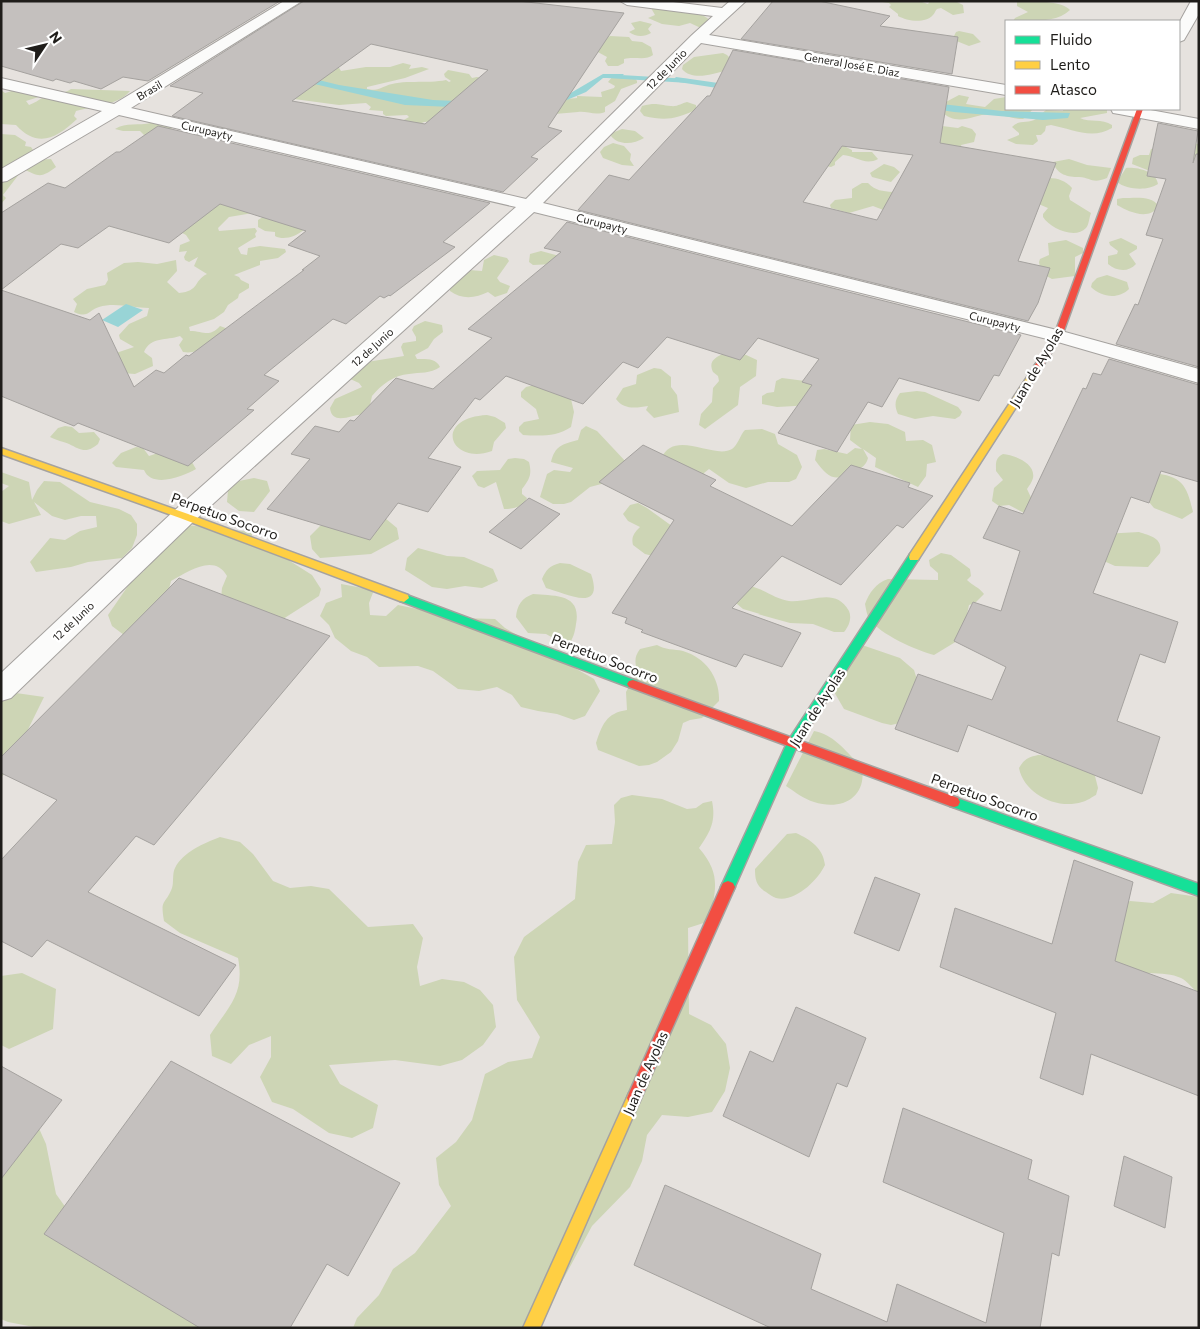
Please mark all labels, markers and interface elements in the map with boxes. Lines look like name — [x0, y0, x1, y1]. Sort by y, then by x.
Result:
north arrow — [20, 20, 70, 70]
legend — [1005, 20, 1180, 110]
text: N — [46, 28, 66, 46]
text: Fluido — [1050, 30, 1092, 48]
street label: 12 de Junio — [643, 46, 690, 93]
street label: General José E. Diaz — [803, 49, 901, 80]
text: Lento — [1050, 55, 1090, 73]
street label: Brasil — [134, 77, 164, 103]
text: Atasco — [1050, 80, 1097, 98]
street label: Curupayty — [180, 118, 234, 142]
street label: Curupayty — [575, 210, 629, 236]
street label: Curupayty — [968, 308, 1022, 334]
street label: 12 de Junio — [348, 324, 397, 370]
street label: Juan de Ayolas — [1006, 324, 1066, 410]
street label: Perpetuo Socorro — [169, 489, 281, 543]
street label: 12 de Junio — [49, 598, 98, 644]
street label: Perpetuo Socorro — [549, 630, 661, 686]
street label: Juan de Ayolas — [785, 665, 849, 749]
street label: Perpetuo Socorro — [929, 770, 1041, 824]
street label: Juan de Ayolas — [619, 1029, 671, 1117]

